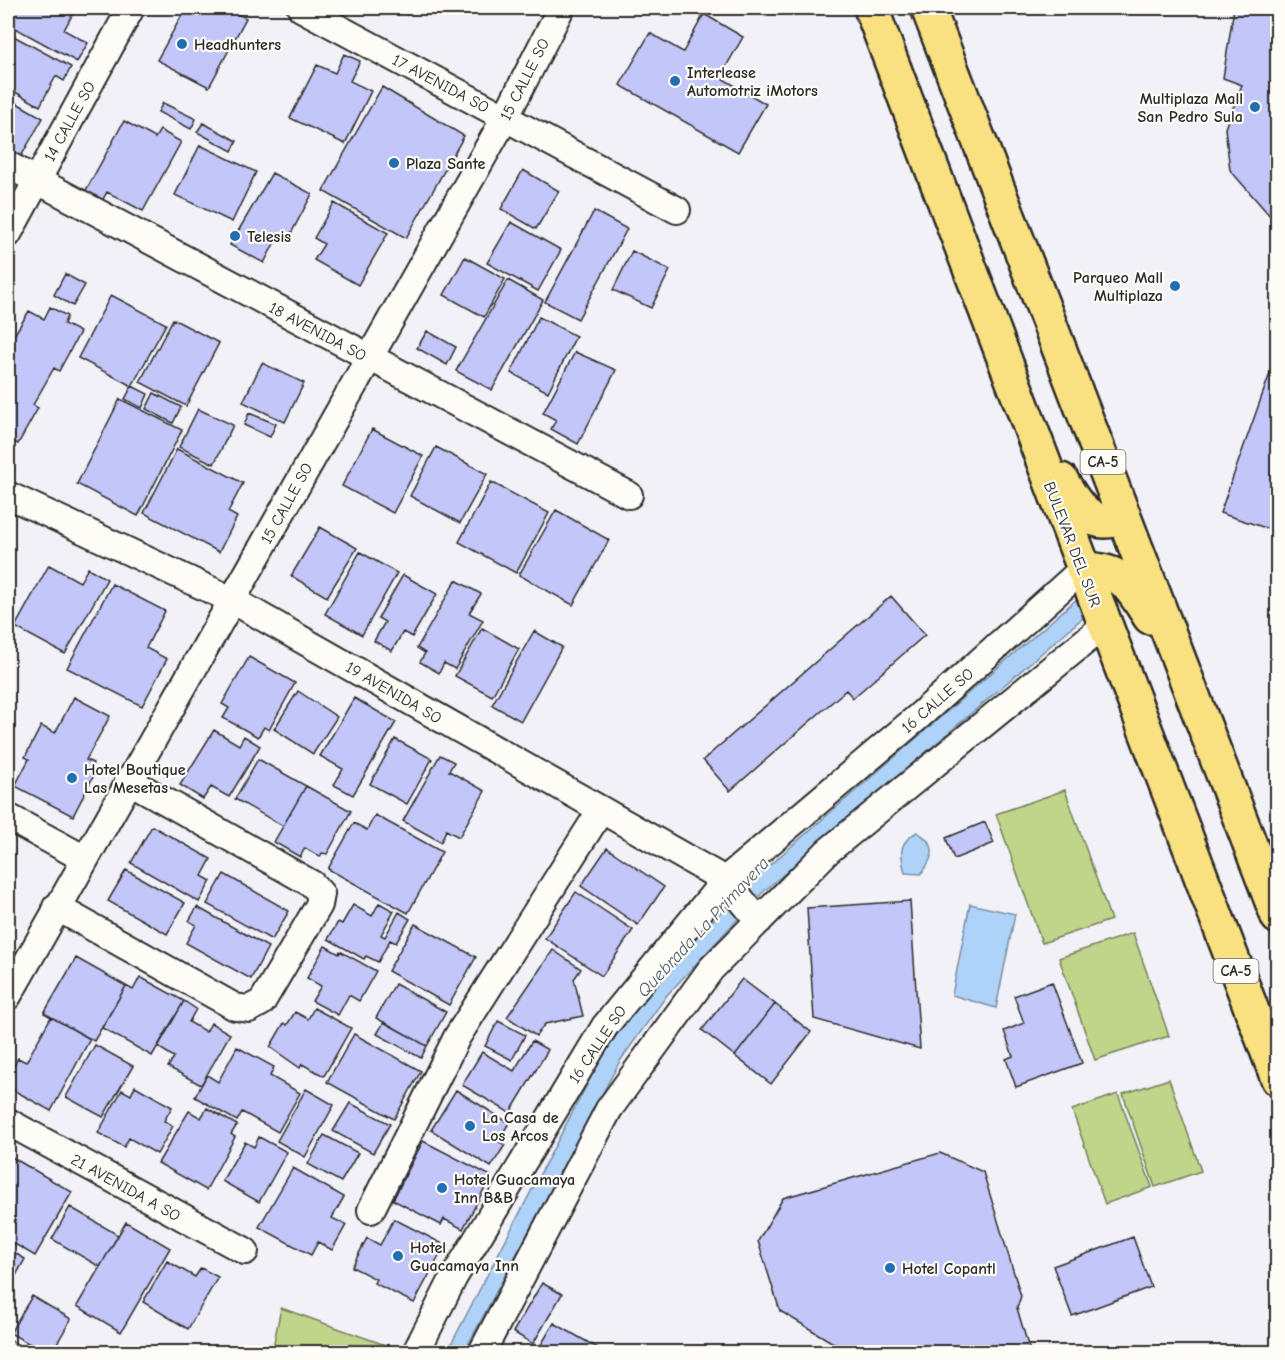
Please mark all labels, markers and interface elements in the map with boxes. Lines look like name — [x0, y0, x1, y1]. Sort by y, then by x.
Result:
street label: 15 CALLE SO — [497, 35, 553, 123]
place label: Headhunters — [194, 36, 281, 54]
marker: Headhunters — [175, 37, 189, 51]
street label: 17 AVENIDA SO — [389, 51, 492, 117]
place label: Interlease Automotriz iMotors — [687, 64, 818, 100]
marker: Interlease Automotriz iMotors — [668, 74, 682, 88]
street label: 14 CALLE SO — [41, 78, 99, 165]
place label: Multiplaza Mall San Pedro Sula — [1138, 90, 1243, 126]
marker: Multiplaza Mall San Pedro Sula — [1248, 100, 1262, 114]
place label: Plaza Sante — [406, 155, 486, 173]
marker: Plaza Sante — [387, 156, 401, 170]
place label: Telesis — [247, 228, 291, 246]
marker: Telesis — [228, 229, 242, 243]
place label: Parqueo Mall Multiplaza — [1073, 269, 1163, 305]
marker: Parqueo Mall Multiplaza — [1168, 279, 1182, 293]
street label: 18 AVENIDA SO — [266, 299, 369, 365]
road number: CA-5 — [1080, 450, 1126, 474]
street label: 15 CALLE SO — [257, 460, 316, 547]
street label: BULEVAR DEL SUR — [1040, 479, 1104, 610]
street label: 19 AVENIDA SO — [342, 658, 445, 728]
street label: 16 CALLE SO — [898, 665, 977, 737]
place label: Hotel Boutique Las Mesetas — [84, 761, 186, 797]
marker: Hotel Boutique Las Mesetas — [65, 771, 79, 785]
water label: Quebrada La Primavera — [633, 853, 774, 1002]
road number: CA-5 — [1214, 959, 1258, 983]
street label: 16 CALLE SO — [565, 1002, 630, 1087]
place label: La Casa de Los Arcos — [482, 1109, 559, 1145]
marker: La Casa de Los Arcos — [463, 1119, 477, 1133]
street label: 21 AVENIDA A SO — [68, 1150, 183, 1225]
place label: Hotel Guacamaya Inn B&B — [454, 1171, 575, 1207]
marker: Hotel Guacamaya Inn B&B — [435, 1181, 449, 1195]
place label: Hotel Guacamaya Inn — [410, 1239, 519, 1275]
marker: Hotel Guacamaya Inn — [391, 1249, 405, 1263]
place label: Hotel Copantl — [902, 1260, 996, 1278]
marker: Hotel Copantl — [883, 1261, 897, 1275]

